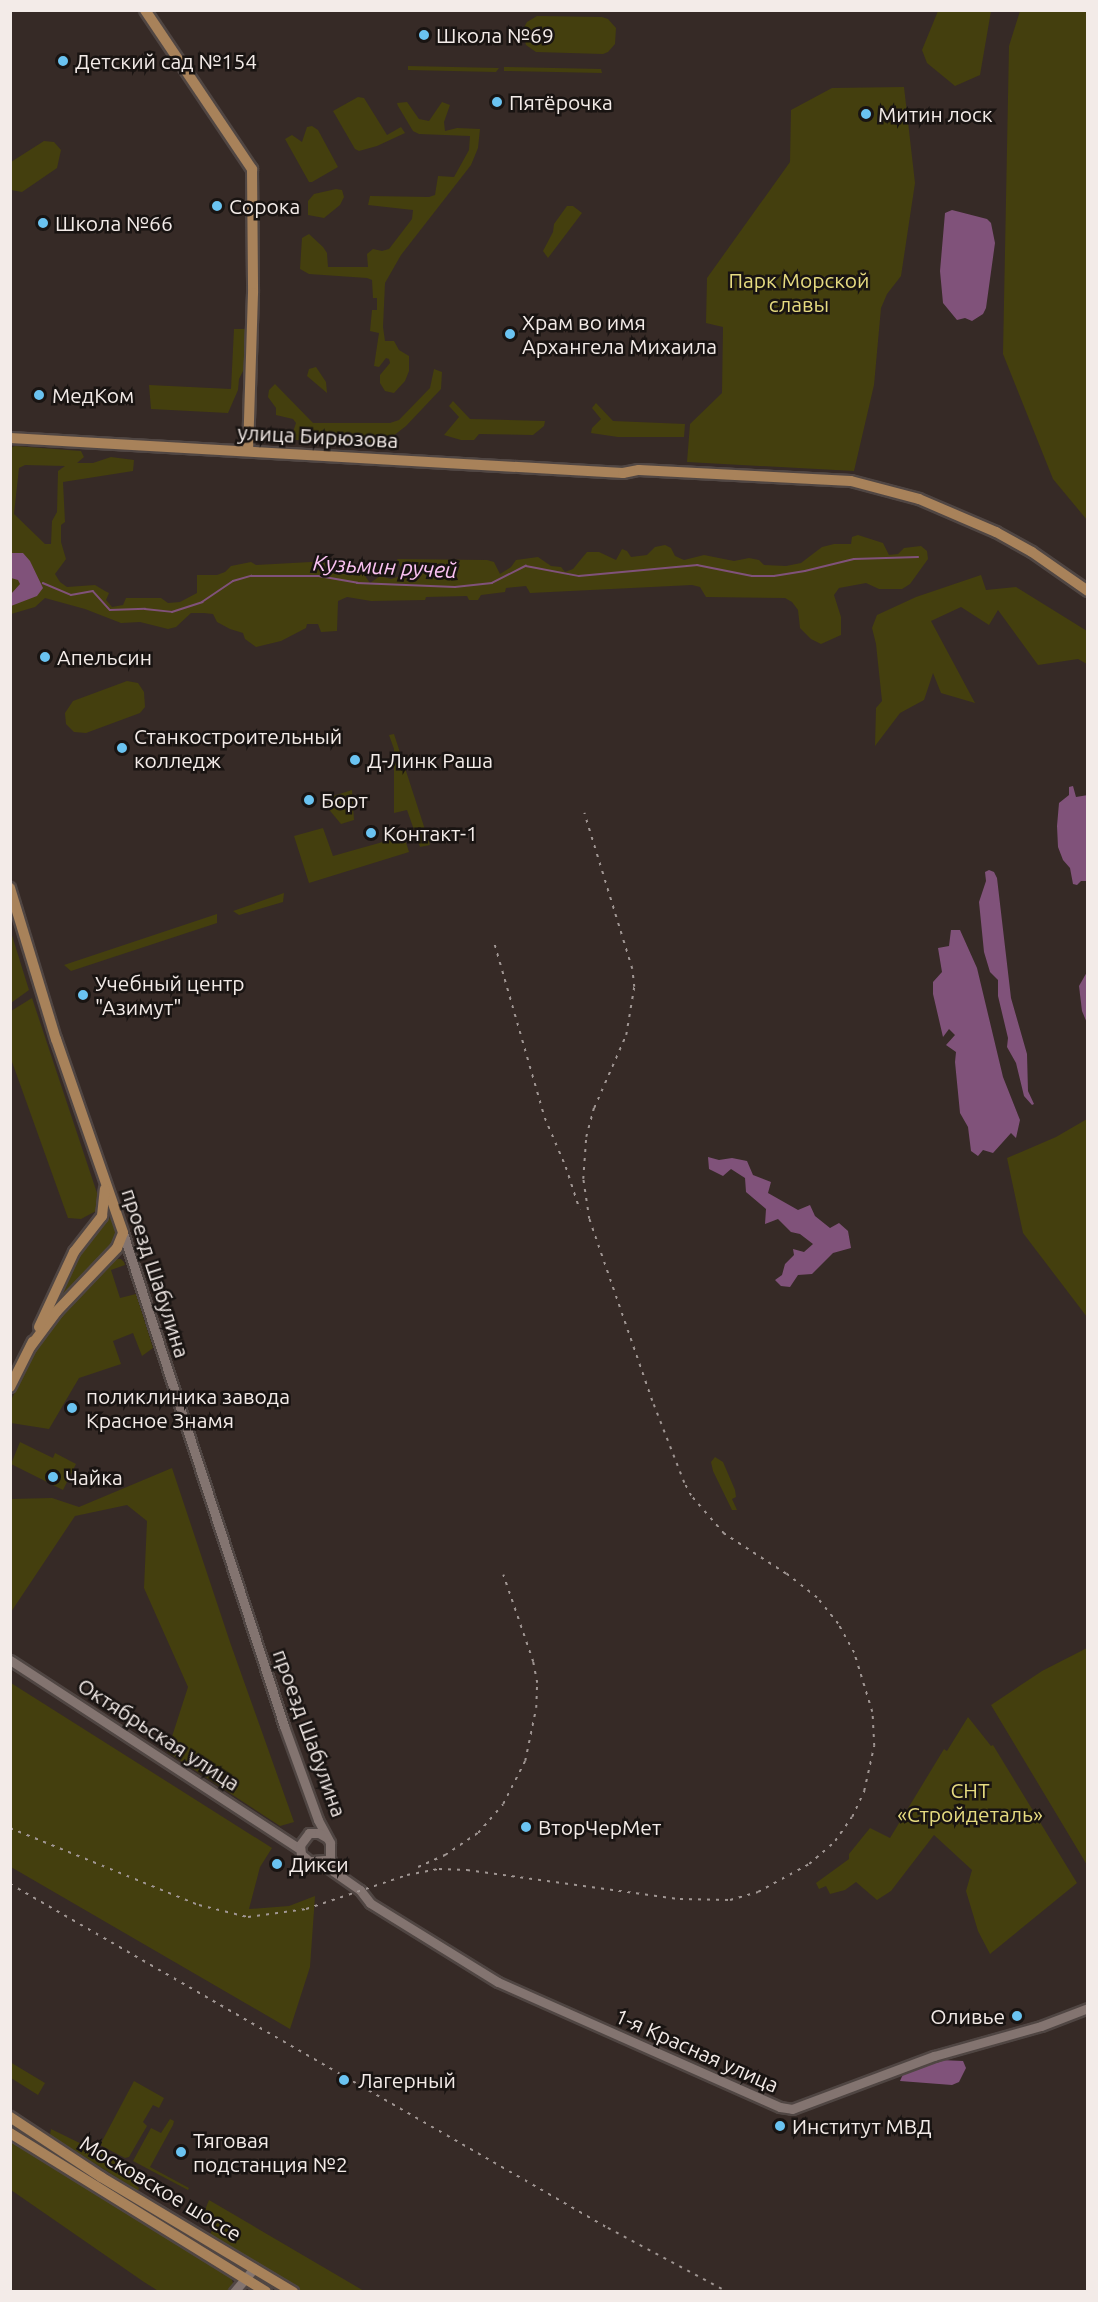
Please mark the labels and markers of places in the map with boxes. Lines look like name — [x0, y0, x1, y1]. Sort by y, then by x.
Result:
place label: Школа №69 — [436, 22, 554, 48]
marker: Школа №69 — [417, 28, 431, 42]
place label: Детский сад №154 — [75, 48, 257, 74]
marker: Детский сад №154 — [56, 54, 70, 68]
place label: Пятёрочка — [509, 89, 613, 115]
marker: Пятёрочка — [490, 95, 504, 109]
place label: Митин лоск — [878, 101, 993, 127]
marker: Митин лоск — [859, 107, 873, 121]
place label: Сорока — [229, 193, 300, 219]
marker: Сорока — [210, 199, 224, 213]
place label: Школа №66 — [55, 210, 173, 236]
marker: Школа №66 — [36, 216, 50, 230]
place label: Храм во имя Архангела Михаила — [522, 309, 717, 359]
marker: Храм во имя Архангела Михаила — [503, 327, 517, 341]
place label: МедКом — [52, 382, 134, 408]
marker: МедКом — [30, 386, 48, 404]
place label: Апельсин — [57, 644, 152, 670]
marker: Апельсин — [38, 650, 52, 664]
place label: Станкостроительный колледж — [134, 723, 342, 773]
marker: Станкостроительный колледж — [115, 741, 129, 755]
place label: Д-Линк Раша — [367, 747, 493, 773]
marker: Д-Линк Раша — [348, 753, 362, 767]
place label: Борт — [321, 787, 368, 813]
marker: Борт — [302, 793, 316, 807]
place label: Контакт-1 — [383, 820, 478, 846]
marker: Контакт-1 — [364, 826, 378, 840]
place label: Учебный центр "Азимут" — [95, 970, 244, 1020]
marker: Учебный центр "Азимут" — [76, 988, 90, 1002]
place label: поликлиника завода Красное Знамя — [86, 1383, 290, 1433]
marker: поликлиника завода Красное Знамя — [63, 1399, 81, 1417]
place label: Чайка — [65, 1464, 123, 1490]
marker: Чайка — [46, 1470, 60, 1484]
place label: ВторЧерМет — [538, 1814, 661, 1840]
marker: ВторЧерМет — [519, 1820, 533, 1834]
place label: Дикси — [289, 1851, 349, 1877]
marker: Дикси — [270, 1857, 284, 1871]
place label: Оливье — [930, 2003, 1005, 2029]
marker: Оливье — [1010, 2009, 1024, 2023]
place label: Лагерный — [358, 2067, 456, 2093]
marker: Лагерный — [335, 2071, 353, 2089]
place label: Институт МВД — [792, 2113, 932, 2139]
marker: Институт МВД — [773, 2119, 787, 2133]
place label: Тяговая подстанция №2 — [193, 2127, 348, 2177]
marker: Тяговая подстанция №2 — [174, 2145, 188, 2159]

